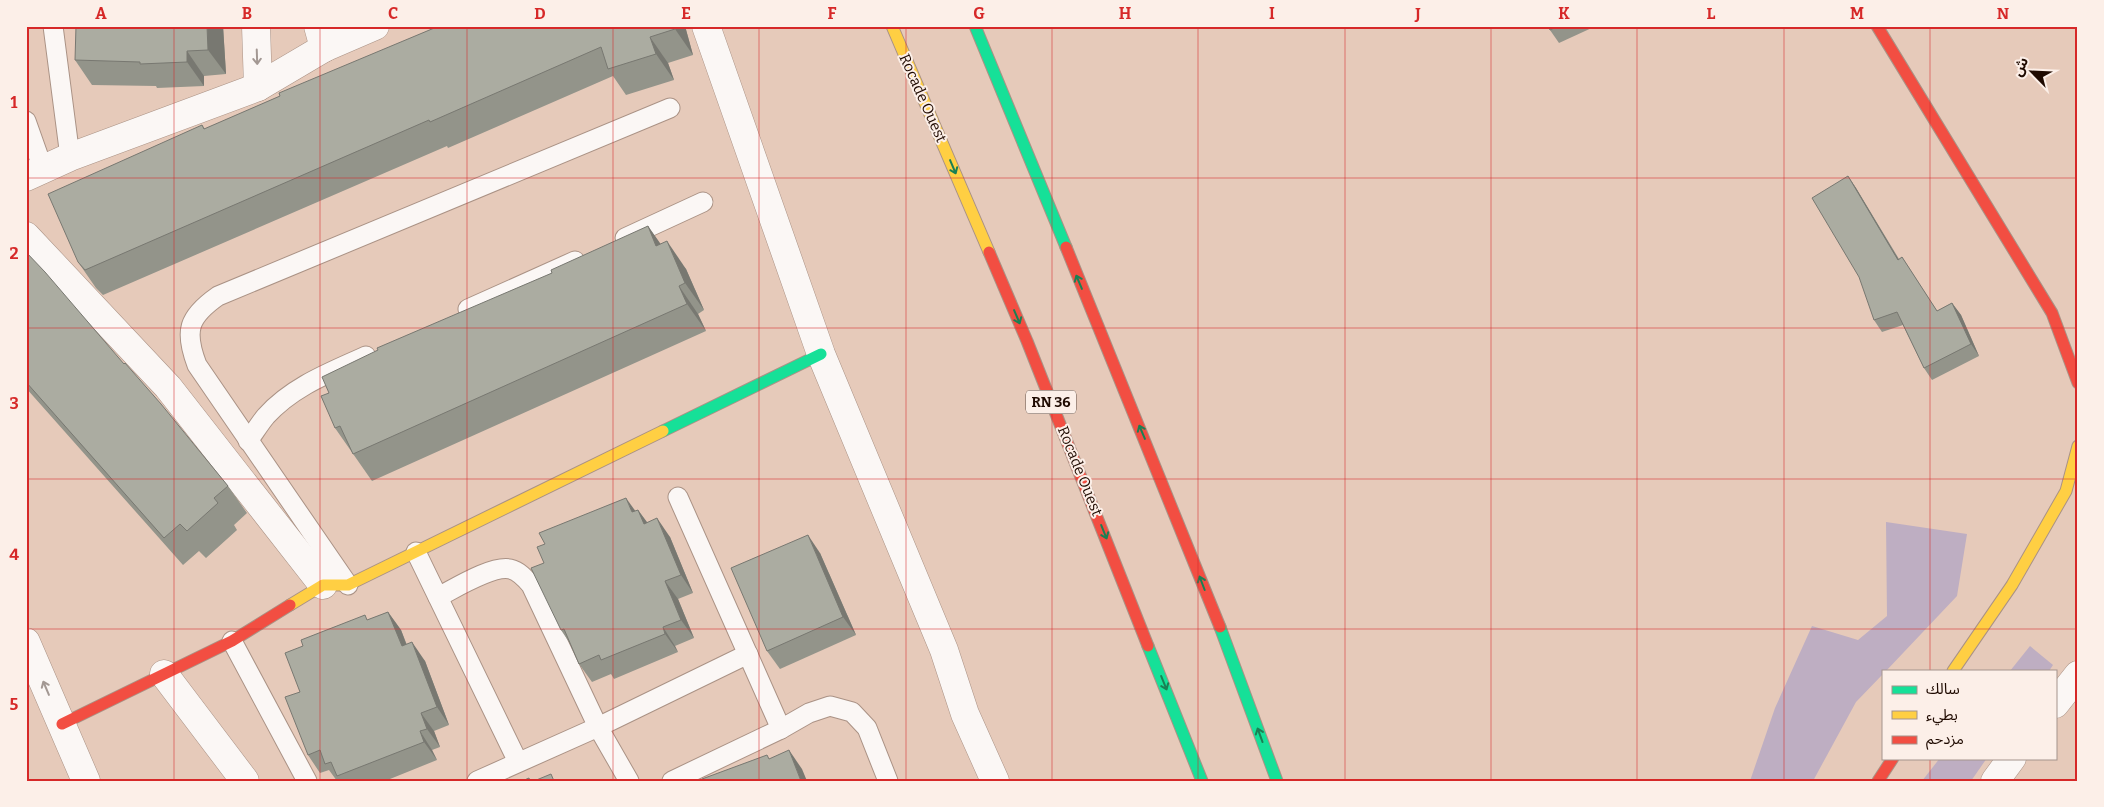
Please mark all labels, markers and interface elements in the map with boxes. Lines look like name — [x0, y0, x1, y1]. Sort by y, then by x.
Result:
text: A — [95, 4, 107, 23]
text: B — [242, 4, 252, 23]
text: C — [388, 4, 398, 23]
text: D — [534, 4, 546, 23]
text: E — [681, 4, 691, 23]
text: F — [828, 4, 837, 23]
text: G — [973, 4, 985, 23]
text: H — [1119, 4, 1132, 23]
text: I — [1269, 4, 1275, 23]
text: J — [1414, 4, 1421, 23]
text: K — [1558, 4, 1570, 23]
text: L — [1707, 4, 1716, 23]
text: M — [1850, 4, 1864, 23]
text: N — [1997, 4, 2009, 23]
north arrow — [2006, 48, 2056, 98]
one-way arrow — [253, 49, 262, 65]
street label: Rocade Ouest — [895, 51, 951, 146]
text: ش — [2009, 55, 2032, 79]
text: 1 — [11, 93, 18, 112]
one-way arrow — [949, 159, 959, 174]
text: 2 — [9, 244, 19, 263]
one-way arrow — [1074, 275, 1084, 290]
one-way arrow — [1012, 309, 1022, 324]
road number: RN 36 — [1026, 391, 1076, 414]
text: 3 — [9, 394, 19, 413]
street label: Rocade Ouest — [1054, 424, 1106, 519]
one-way arrow — [1137, 425, 1146, 440]
one-way arrow — [1100, 524, 1109, 539]
text: 4 — [9, 545, 19, 564]
one-way arrow — [1197, 576, 1206, 591]
legend — [1882, 670, 2056, 760]
one-way arrow — [1160, 675, 1169, 690]
text: سالك — [1926, 680, 1960, 698]
one-way arrow — [41, 681, 51, 696]
text: 5 — [10, 695, 19, 714]
text: بطيء — [1926, 706, 1958, 726]
one-way arrow — [1255, 727, 1265, 743]
text: مزدحم — [1926, 730, 1964, 750]

